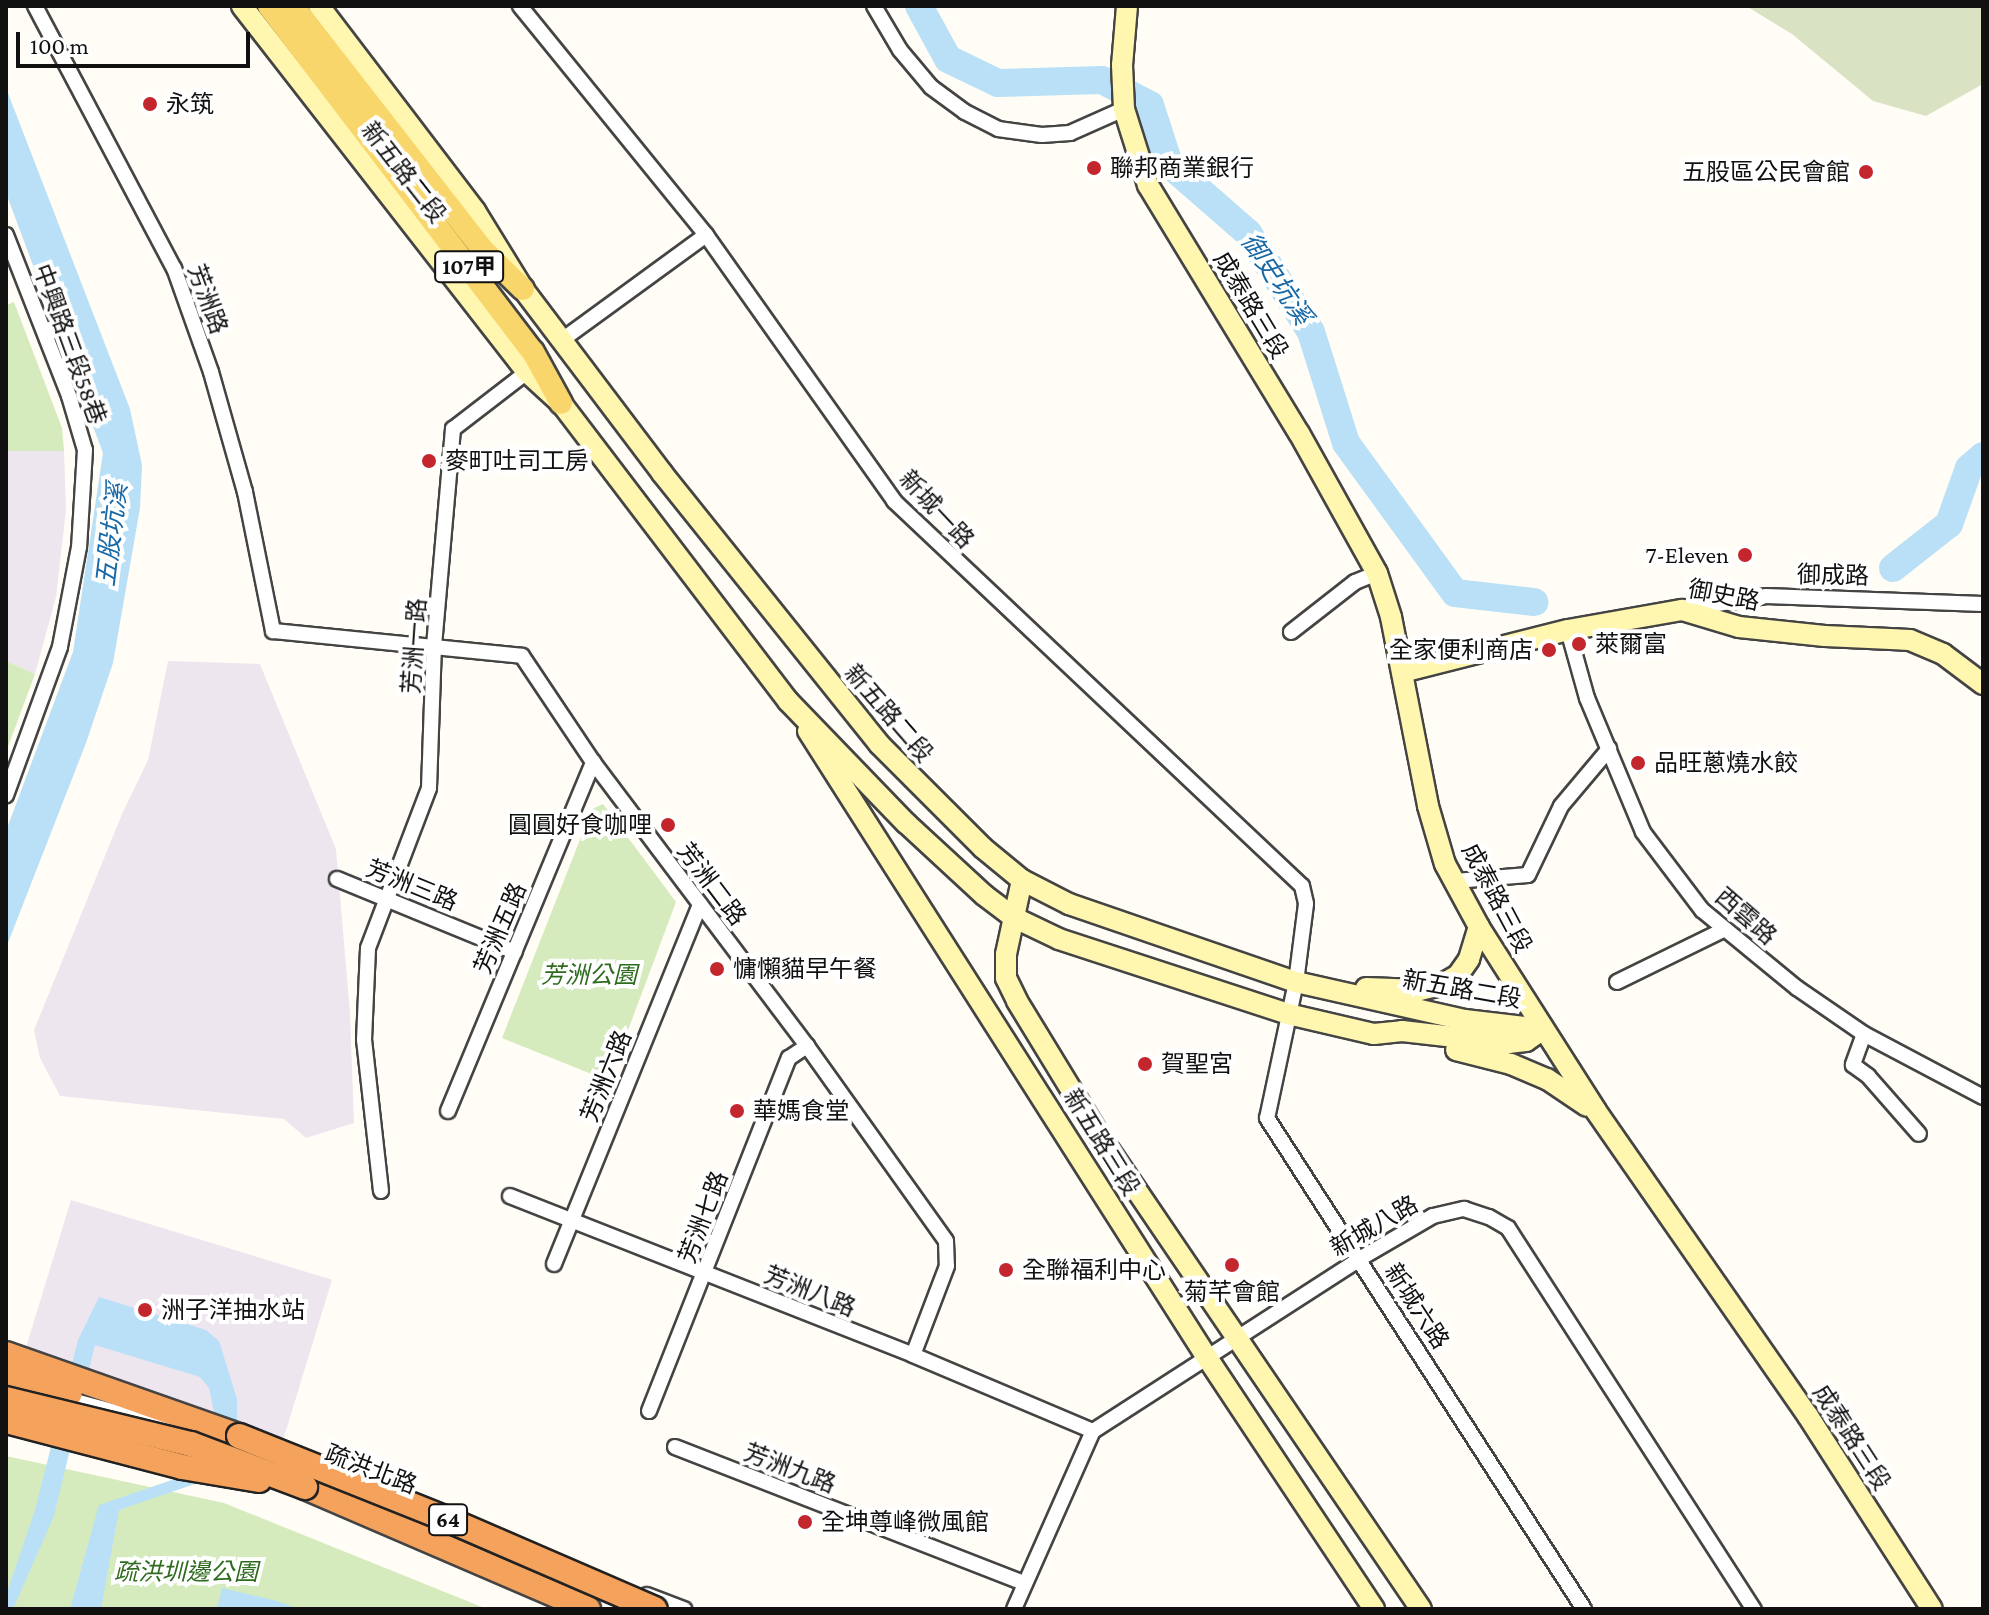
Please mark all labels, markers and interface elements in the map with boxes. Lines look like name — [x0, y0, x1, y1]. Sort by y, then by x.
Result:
scale bar — [20, 16, 254, 66]
text: 100 m — [30, 32, 89, 59]
place label: 永筑 — [166, 90, 214, 118]
marker: 永筑 — [141, 95, 159, 113]
street label: 新五路二段 — [356, 116, 452, 228]
place label: 聯邦商業銀行 — [1110, 154, 1254, 182]
place label: 五股區公民會館 — [1682, 158, 1850, 186]
marker: 聯邦商業銀行 — [1085, 159, 1103, 177]
marker: 五股區公民會館 — [1857, 163, 1875, 181]
water label: 御史坑溪 — [1234, 227, 1318, 331]
street label: 成泰路三段 — [1208, 246, 1294, 364]
road number: 107甲 — [433, 249, 505, 285]
street label: 中興路三段58巷 — [28, 260, 112, 428]
street label: 芳洲路 — [182, 260, 234, 338]
place label: 麥町吐司工房 — [445, 447, 589, 475]
marker: 麥町吐司工房 — [420, 452, 438, 470]
street label: 新城一路 — [894, 464, 980, 554]
water label: 五股坑溪 — [90, 481, 134, 589]
place label: 7-Eleven — [1646, 541, 1729, 569]
marker: 7-Eleven — [1736, 546, 1754, 564]
street label: 御成路 — [1797, 560, 1869, 590]
street label: 御史路 — [1686, 574, 1762, 616]
street label: 芳洲一路 — [396, 597, 432, 695]
place label: 萊爾富 — [1595, 630, 1667, 658]
marker: 萊爾富 — [1570, 635, 1588, 653]
place label: 全家便利商店 — [1389, 636, 1533, 664]
marker: 全家便利商店 — [1540, 641, 1558, 659]
street label: 新五路二段 — [839, 658, 939, 768]
place label: 品旺蔥燒水餃 — [1654, 749, 1798, 777]
marker: 品旺蔥燒水餃 — [1629, 754, 1647, 772]
place label: 圓圓好食咖哩 — [508, 811, 652, 839]
marker: 圓圓好食咖哩 — [659, 816, 677, 834]
street label: 芳洲二路 — [672, 837, 752, 931]
street label: 成泰路三段 — [1456, 838, 1538, 958]
street label: 芳洲三路 — [362, 854, 462, 916]
street label: 芳洲五路 — [468, 878, 532, 978]
street label: 西雲路 — [1709, 882, 1783, 950]
place label: 慵懶貓早午餐 — [733, 955, 877, 983]
marker: 慵懶貓早午餐 — [708, 960, 726, 978]
park label: 芳洲公園 — [541, 961, 637, 989]
street label: 新五路二段 — [1400, 964, 1524, 1014]
street label: 芳洲六路 — [575, 1026, 637, 1126]
place label: 賀聖宮 — [1161, 1050, 1233, 1078]
marker: 賀聖宮 — [1136, 1055, 1154, 1073]
street label: 新五路三段 — [1058, 1083, 1146, 1201]
place label: 華媽食堂 — [753, 1097, 849, 1125]
marker: 華媽食堂 — [728, 1102, 746, 1120]
street label: 芳洲七路 — [672, 1167, 734, 1267]
street label: 新城八路 — [1325, 1190, 1423, 1262]
place label: 全聯福利中心 — [1022, 1256, 1166, 1284]
marker: 菊芊會館 — [1223, 1256, 1241, 1274]
street label: 新城六路 — [1379, 1258, 1455, 1354]
street label: 芳洲八路 — [760, 1260, 860, 1322]
marker: 全聯福利中心 — [997, 1261, 1015, 1279]
place label: 菊芊會館 — [1184, 1278, 1280, 1306]
place label: 洲子洋抽水站 — [161, 1296, 305, 1324]
marker: 洲子洋抽水站 — [136, 1301, 154, 1319]
street label: 成泰路三段 — [1807, 1379, 1897, 1495]
street label: 芳洲九路 — [740, 1437, 840, 1499]
street label: 疏洪北路 — [321, 1438, 421, 1500]
road number: 64 — [428, 1502, 468, 1538]
place label: 全坤尊峰微風館 — [821, 1508, 989, 1536]
marker: 全坤尊峰微風館 — [796, 1513, 814, 1531]
park label: 疏洪圳邊公園 — [114, 1558, 258, 1586]

